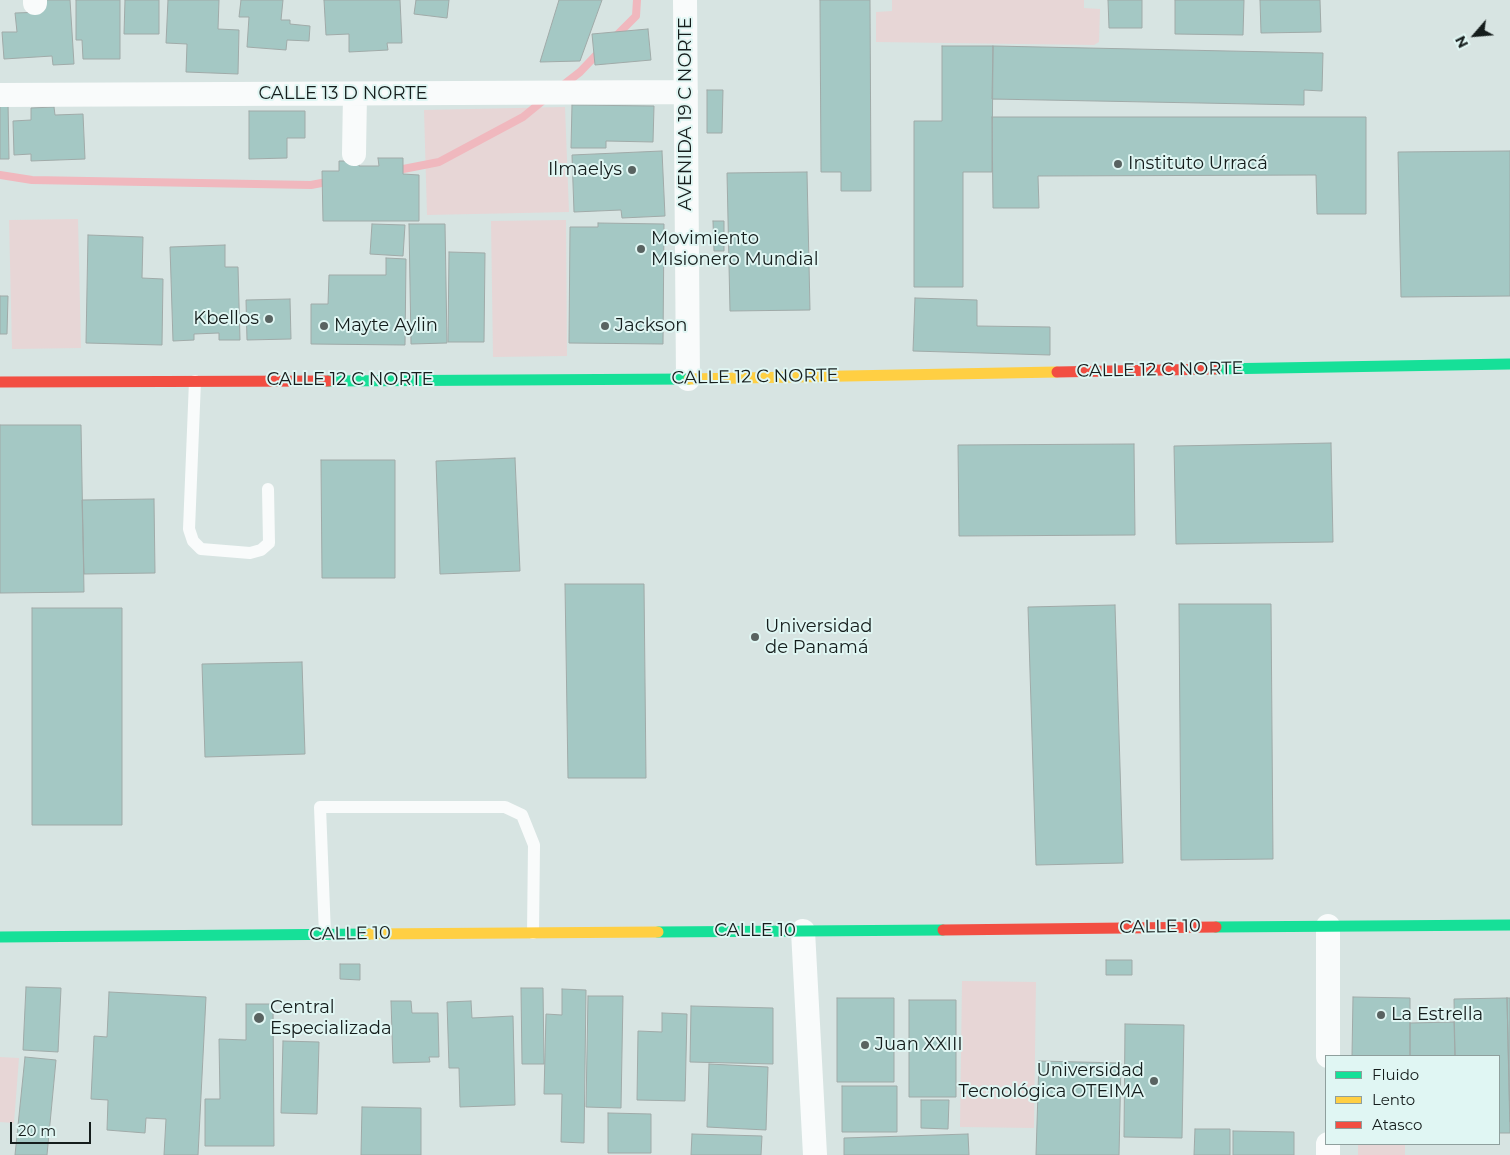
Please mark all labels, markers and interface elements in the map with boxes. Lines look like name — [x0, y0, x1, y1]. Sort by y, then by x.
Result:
north arrow — [1450, 10, 1500, 60]
street label: AVENIDA 19 C NORTE — [675, 17, 697, 211]
text: N — [1451, 33, 1472, 51]
street label: CALLE 13 D NORTE — [258, 83, 428, 105]
place label: Instituto Urracá — [1128, 153, 1268, 175]
marker: Instituto Urracá — [1112, 158, 1124, 170]
place label: Ilmaelys — [548, 159, 622, 181]
marker: Ilmaelys — [626, 164, 638, 176]
place label: Movimiento MIsionero Mundial — [651, 228, 819, 270]
marker: Movimiento MIsionero Mundial — [635, 243, 647, 255]
place label: Kbellos — [193, 308, 259, 330]
marker: Kbellos — [263, 313, 275, 325]
place label: Mayte Aylin — [334, 315, 438, 337]
place label: Jackson — [615, 315, 687, 337]
marker: Mayte Aylin — [318, 320, 330, 332]
marker: Jackson — [599, 320, 611, 332]
street label: CALLE 12 C NORTE — [1076, 358, 1244, 382]
street label: CALLE 12 C NORTE — [671, 365, 839, 389]
street label: CALLE 12 C NORTE — [266, 369, 434, 391]
place label: Universidad de Panamá — [765, 616, 872, 659]
marker: Universidad de Panamá — [749, 631, 761, 643]
street label: CALLE 10 — [1119, 915, 1201, 939]
street label: CALLE 10 — [714, 920, 796, 942]
street label: CALLE 10 — [309, 922, 391, 946]
place label: Central Especializada — [270, 997, 392, 1040]
place label: La Estrella — [1391, 1004, 1483, 1026]
marker: La Estrella — [1375, 1009, 1387, 1021]
marker: Central Especializada — [252, 1011, 266, 1025]
place label: Juan XXIII — [875, 1034, 963, 1056]
marker: Juan XXIII — [859, 1039, 871, 1051]
legend — [1325, 1055, 1500, 1145]
place label: Universidad Tecnológica OTEIMA — [959, 1060, 1144, 1102]
text: Fluido — [1372, 1065, 1419, 1084]
marker: Universidad Tecnológica OTEIMA — [1148, 1075, 1160, 1087]
text: Lento — [1372, 1090, 1415, 1109]
scale bar — [12, 1112, 94, 1144]
text: Atasco — [1372, 1115, 1422, 1134]
text: 20 m — [18, 1121, 56, 1140]

